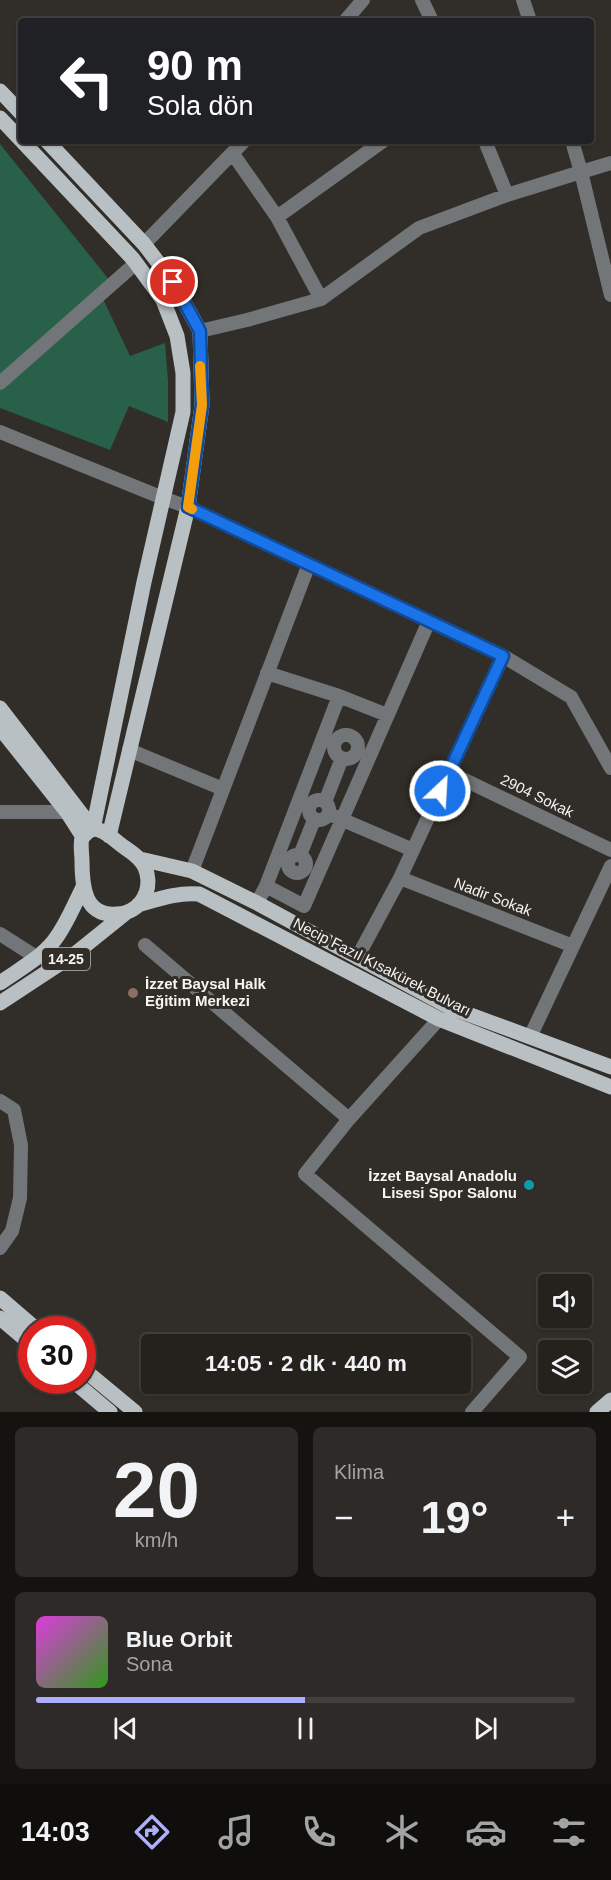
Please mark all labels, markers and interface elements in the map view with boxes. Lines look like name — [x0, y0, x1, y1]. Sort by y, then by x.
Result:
icon: left — [48, 42, 126, 120]
text: 90 m — [147, 42, 243, 89]
text: Sola dön — [147, 91, 254, 121]
pin — [147, 256, 198, 307]
icon: arrive — [156, 265, 189, 298]
position arrow — [408, 759, 472, 823]
street label: 2904 Sokak — [498, 771, 577, 821]
street label: Nadir Sokak — [452, 874, 535, 919]
street label: Necip Fazıl Kısakürek Bulvarı — [291, 914, 474, 1019]
road number: 14-25 — [42, 948, 90, 970]
place label: İzzet Baysal Halk Eğitim Merkezi — [145, 975, 267, 1009]
marker: İzzet Baysal Halk Eğitim Merkezi — [126, 986, 140, 1000]
place label: İzzet Baysal Anadolu Lisesi Spor Salonu — [368, 1167, 517, 1201]
marker: İzzet Baysal Anadolu Lisesi Spor Salonu — [522, 1178, 536, 1192]
map controls — [538, 1274, 592, 1394]
button: sound — [538, 1274, 592, 1328]
speed limit sign: 30 — [18, 1316, 96, 1394]
button: layers — [538, 1340, 592, 1394]
text: 14:05 · 2 dk · 440 m — [205, 1351, 407, 1376]
text: 20 — [113, 1446, 200, 1534]
text: Klima — [334, 1461, 384, 1483]
text: 19° — [420, 1492, 489, 1543]
text: − — [334, 1499, 353, 1536]
text: + — [556, 1499, 575, 1536]
text: km/h — [135, 1529, 178, 1551]
text: Blue Orbit — [126, 1627, 232, 1652]
text: Sona — [126, 1653, 173, 1675]
icon: previous — [109, 1712, 142, 1745]
icon: pause — [289, 1712, 322, 1745]
icon: next — [469, 1712, 502, 1745]
icon: directions — [131, 1811, 173, 1853]
icon: music — [215, 1811, 257, 1853]
icon: phone — [298, 1811, 340, 1853]
icon: climate — [381, 1811, 423, 1853]
icon: car — [465, 1811, 507, 1853]
icon: filters — [548, 1811, 590, 1853]
text: 14:03 — [21, 1817, 90, 1847]

